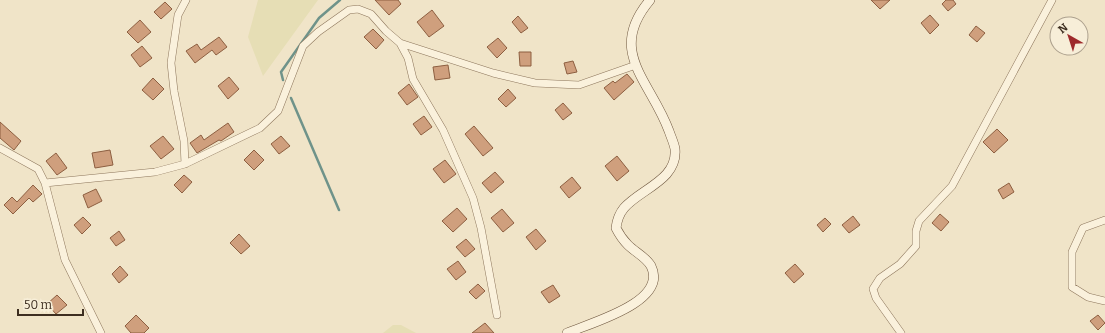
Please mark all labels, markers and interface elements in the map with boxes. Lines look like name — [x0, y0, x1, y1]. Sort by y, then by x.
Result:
north arrow — [1049, 16, 1089, 56]
text: N — [1056, 21, 1071, 36]
scale bar — [18, 291, 83, 317]
text: 50 m — [24, 298, 53, 312]

